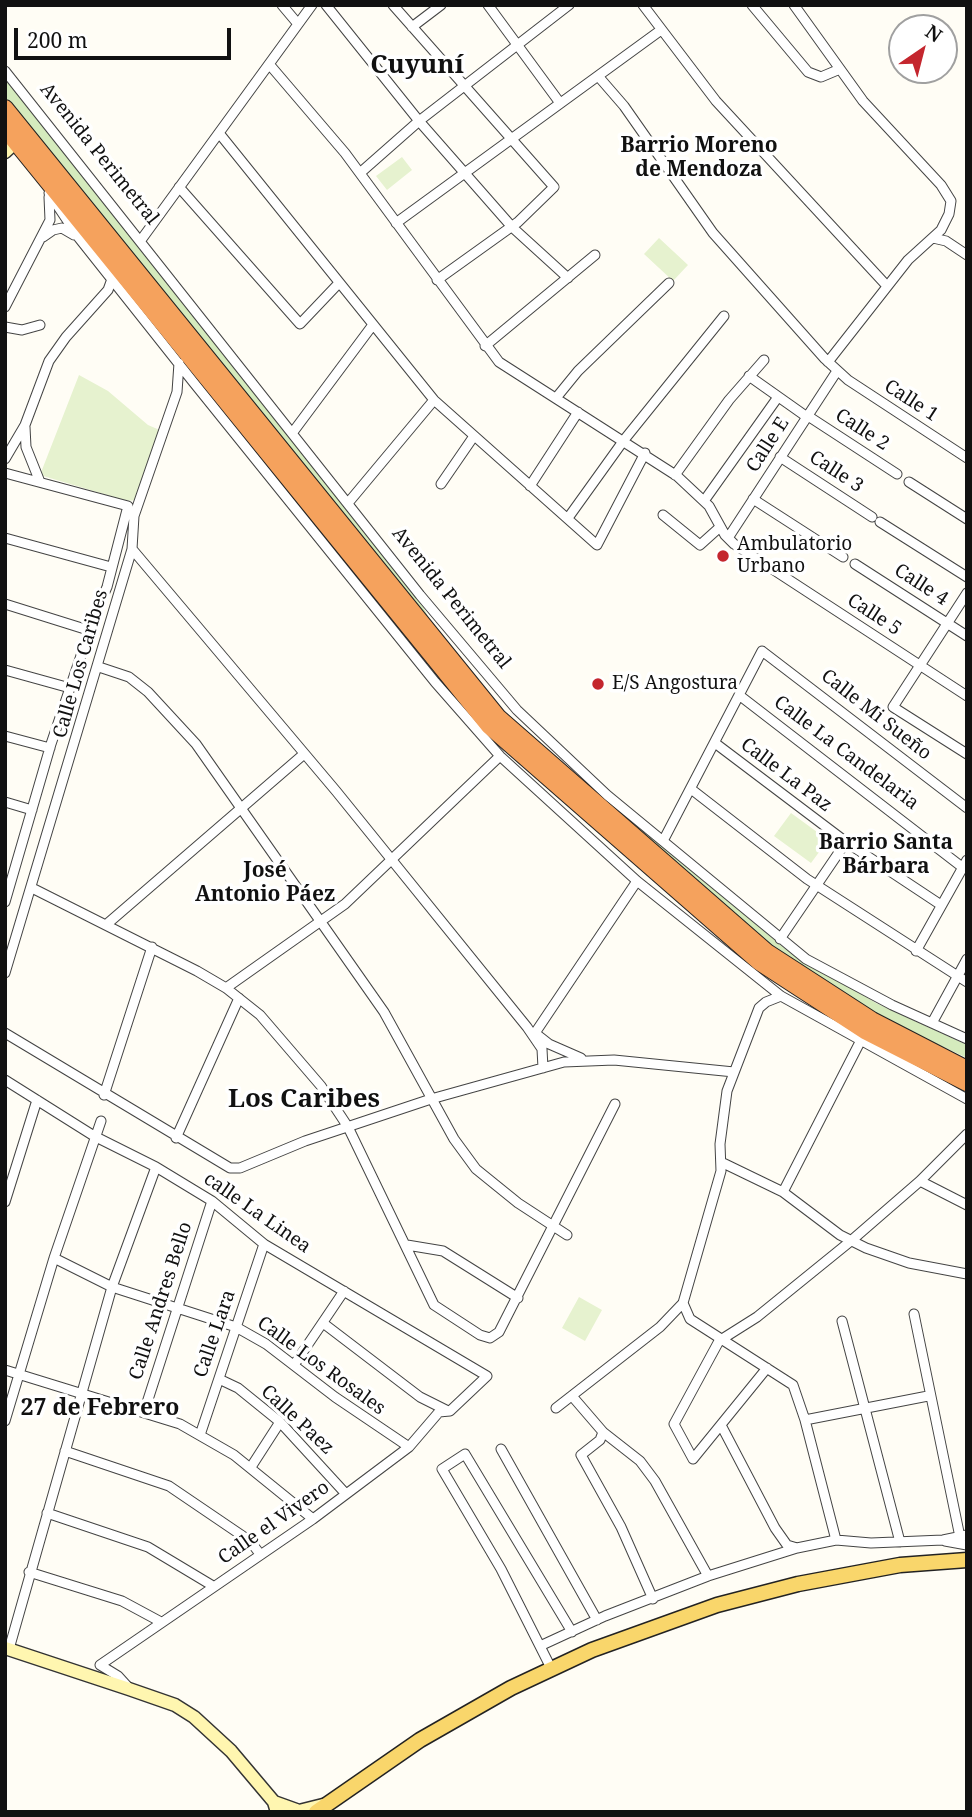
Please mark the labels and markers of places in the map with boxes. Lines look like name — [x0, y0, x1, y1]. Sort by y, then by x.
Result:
place label: Ambulatorio Urbano — [737, 534, 852, 578]
marker: Ambulatorio Urbano — [715, 548, 731, 564]
place label: E/S Angostura — [612, 673, 738, 695]
marker: E/S Angostura — [590, 676, 606, 692]

